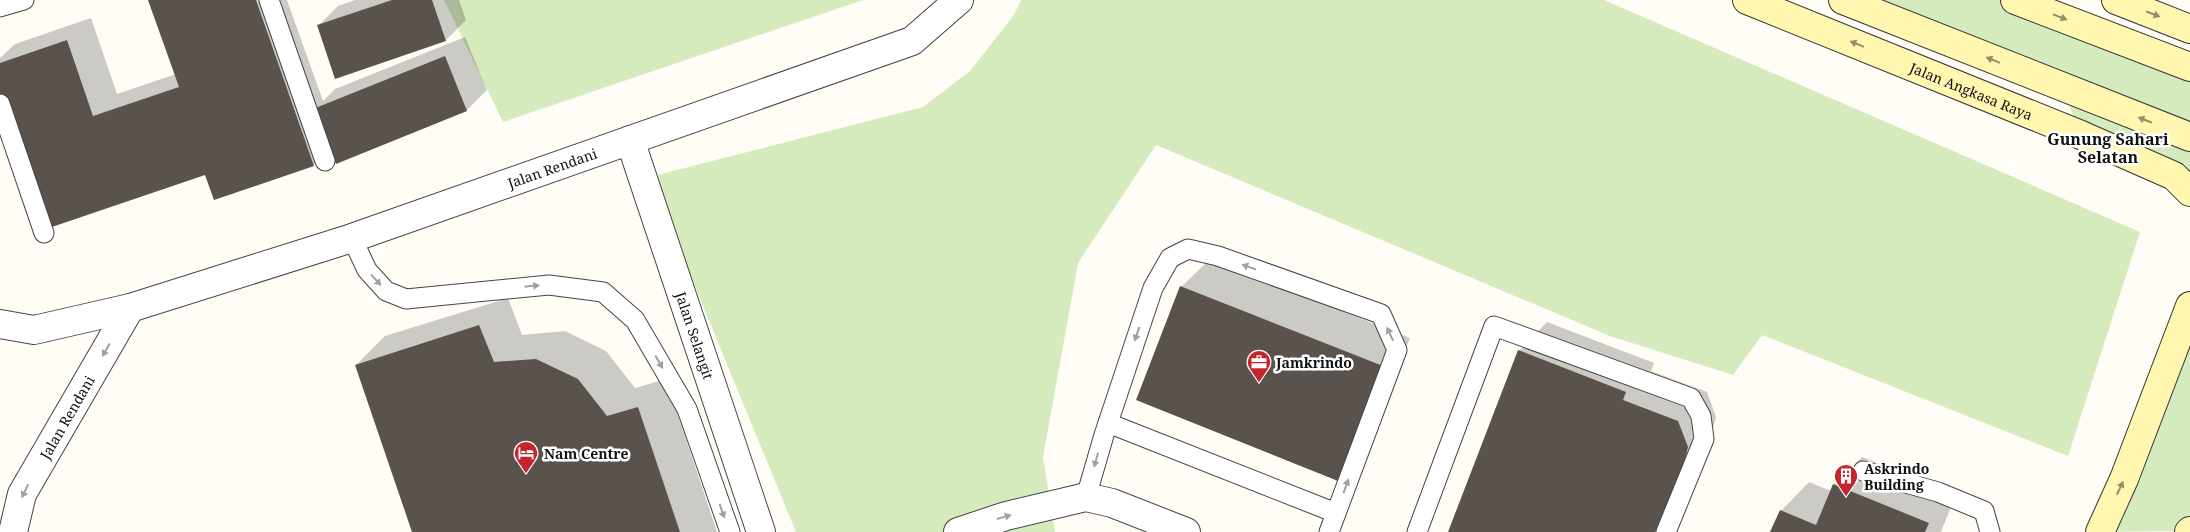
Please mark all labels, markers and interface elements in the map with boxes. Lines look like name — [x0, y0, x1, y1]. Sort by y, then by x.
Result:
one-way arrow — [2146, 11, 2160, 19]
one-way arrow — [2053, 14, 2067, 22]
one-way arrow — [1850, 40, 1864, 48]
one-way arrow — [1986, 56, 2001, 63]
street label: Jalan Angkasa Raya — [1906, 57, 2036, 124]
one-way arrow — [2137, 115, 2152, 123]
district label: Gunung Sahari Selatan — [2047, 128, 2169, 168]
street label: Jalan Rendani — [504, 143, 600, 192]
one-way arrow — [1241, 263, 1256, 271]
one-way arrow — [371, 274, 382, 287]
one-way arrow — [524, 282, 540, 290]
street label: Jalan Selangit — [672, 288, 719, 382]
one-way arrow — [1133, 327, 1141, 342]
one-way arrow — [1386, 327, 1394, 342]
one-way arrow — [102, 343, 110, 357]
office icon: Jamkrindo — [1246, 349, 1272, 383]
place label: Jamkrindo — [1275, 353, 1352, 372]
one-way arrow — [655, 356, 664, 369]
street label: Jalan Rendani — [34, 371, 99, 463]
hotel icon: Nam Centre — [513, 440, 539, 474]
place label: Nam Centre — [544, 444, 629, 463]
one-way arrow — [1092, 452, 1100, 467]
place label: Askrindo Building — [1864, 459, 1929, 494]
building icon: Askrindo Building — [1833, 463, 1859, 497]
one-way arrow — [1343, 479, 1350, 494]
one-way arrow — [2117, 481, 2125, 495]
one-way arrow — [21, 484, 29, 498]
one-way arrow — [719, 504, 727, 519]
one-way arrow — [997, 513, 1012, 521]

